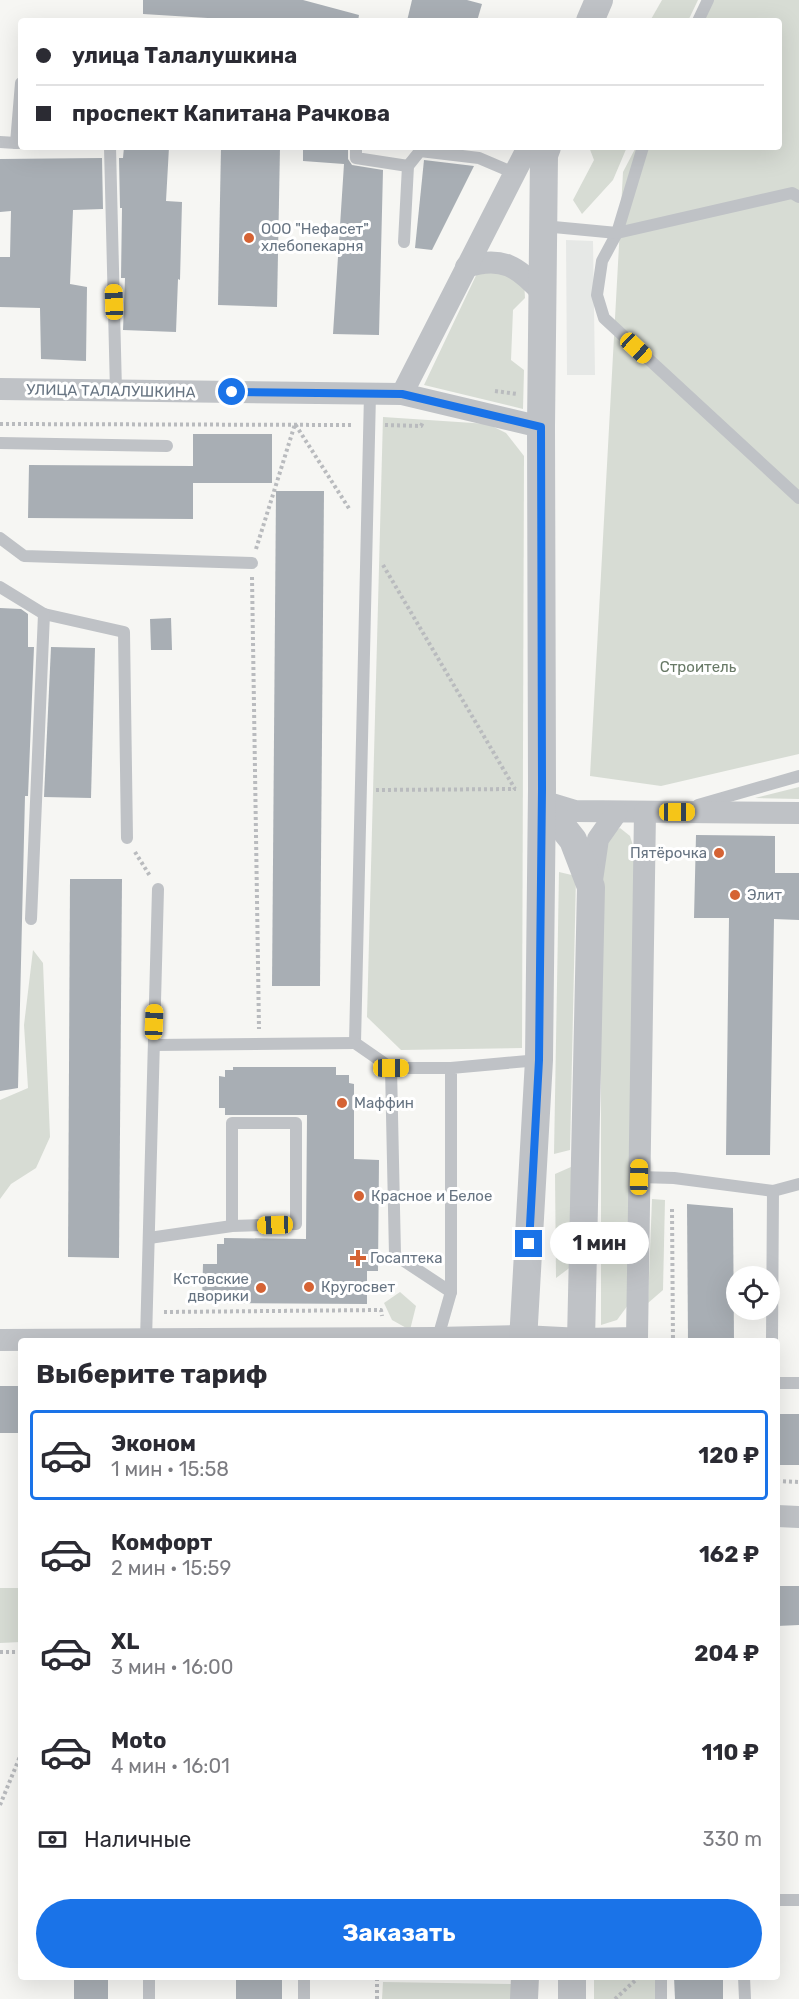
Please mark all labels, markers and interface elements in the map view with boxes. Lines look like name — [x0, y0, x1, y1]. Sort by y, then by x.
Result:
text: улица Талалушкина — [72, 42, 297, 69]
text: проспект Капитана Рачкова — [72, 100, 390, 127]
place label: ООО "Нефасет" хлебопекарня — [261, 220, 369, 255]
marker: ООО "Нефасет" хлебопекарня — [242, 231, 256, 245]
car — [104, 284, 124, 320]
car — [617, 329, 655, 367]
route start — [218, 378, 245, 405]
street label: УЛИЦА ТАЛАЛУШКИНА — [26, 381, 196, 401]
park label: Строитель — [660, 658, 737, 676]
car — [659, 803, 695, 821]
place label: Пятёрочка — [630, 844, 707, 862]
marker: Пятёрочка — [712, 846, 726, 860]
place label: Элит — [747, 886, 782, 904]
marker: Элит — [728, 888, 742, 902]
car — [144, 1004, 164, 1040]
car — [373, 1059, 409, 1077]
place label: Маффин — [354, 1094, 414, 1112]
marker: Маффин — [335, 1096, 349, 1110]
car — [630, 1159, 648, 1195]
place label: Красное и Белое — [371, 1187, 492, 1205]
marker: Красное и Белое — [352, 1189, 366, 1203]
car — [257, 1215, 293, 1235]
callout: 1 мин — [550, 1223, 649, 1265]
route end — [515, 1230, 542, 1257]
text: 1 мин — [572, 1231, 627, 1255]
place label: Госаптека — [370, 1249, 442, 1267]
marker: Госаптека — [351, 1251, 365, 1265]
map controls — [726, 1266, 780, 1320]
button: locate — [726, 1266, 780, 1320]
place label: Кстовские дворики — [173, 1270, 249, 1305]
place label: Кругосвет — [321, 1278, 395, 1296]
marker: Кругосвет — [302, 1280, 316, 1294]
marker: Кстовские дворики — [254, 1281, 268, 1295]
text: Выберите тариф — [36, 1358, 267, 1390]
icon: car — [39, 1428, 93, 1482]
text: Эконом — [111, 1430, 196, 1457]
text: 120 ₽ — [698, 1442, 759, 1469]
text: 1 мин · 15:58 — [111, 1457, 229, 1481]
icon: car — [39, 1527, 93, 1581]
text: Комфорт — [111, 1529, 212, 1556]
text: 162 ₽ — [699, 1541, 759, 1568]
text: 2 мин · 15:59 — [111, 1556, 231, 1580]
icon: car — [39, 1626, 93, 1680]
text: XL — [111, 1628, 139, 1655]
text: 204 ₽ — [694, 1640, 759, 1667]
text: 3 мин · 16:00 — [111, 1655, 233, 1679]
icon: car — [39, 1725, 93, 1779]
text: Moto — [111, 1727, 166, 1754]
text: 110 ₽ — [702, 1739, 759, 1766]
text: 4 мин · 16:01 — [111, 1754, 230, 1778]
icon: cash — [36, 1823, 69, 1856]
text: Наличные — [84, 1826, 191, 1853]
text: 330 m — [703, 1827, 762, 1851]
button: Заказать — [36, 1899, 762, 1968]

